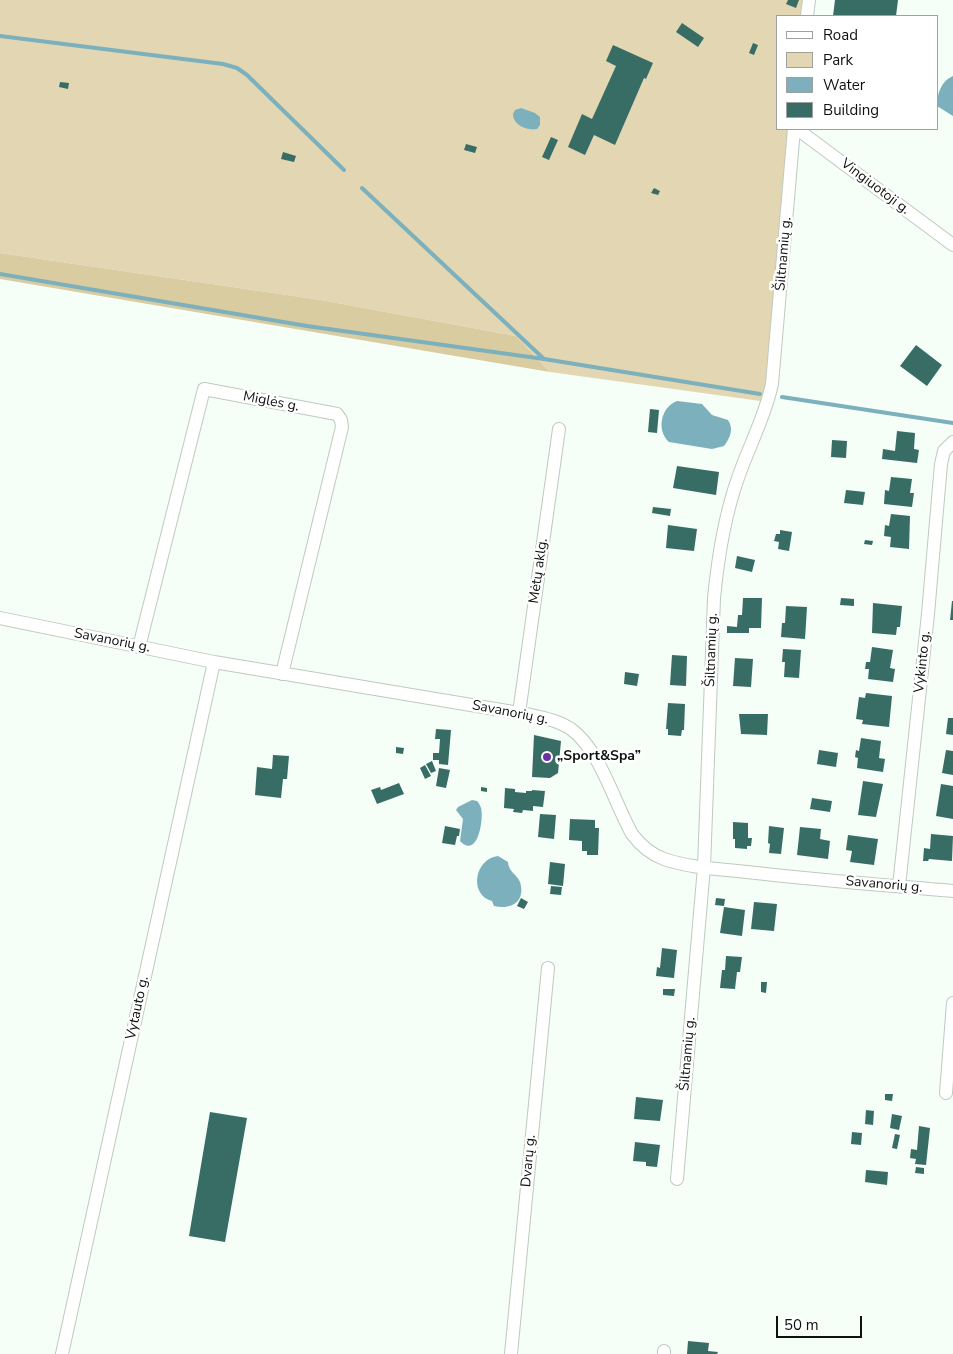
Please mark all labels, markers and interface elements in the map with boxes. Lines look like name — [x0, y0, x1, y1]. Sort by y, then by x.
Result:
legend — [776, 15, 938, 130]
text: Road — [823, 25, 858, 45]
text: Park — [823, 50, 853, 70]
text: Water — [823, 75, 865, 95]
text: Building — [823, 100, 879, 120]
street label: Vingiuotoji g. — [837, 156, 913, 218]
street label: Šiltnamių g. — [772, 216, 796, 292]
street label: Miglės g. — [242, 388, 300, 416]
street label: Mėtų aklg. — [526, 537, 552, 605]
street label: Šiltnamių g. — [702, 613, 722, 687]
street label: Savanorių g. — [72, 625, 152, 657]
street label: Vykinto g. — [911, 630, 935, 694]
street label: Savanorių g. — [470, 697, 550, 729]
place label: „Sport&Spa” — [557, 749, 641, 765]
marker: „Sport&Spa” — [541, 751, 553, 763]
street label: Savanorių g. — [845, 873, 923, 897]
street label: Vytauto g. — [123, 975, 153, 1041]
street label: Šiltnamių g. — [676, 1016, 700, 1092]
street label: Dvarų g. — [518, 1134, 540, 1188]
scale bar — [778, 1306, 864, 1338]
text: 50 m — [784, 1315, 819, 1335]

